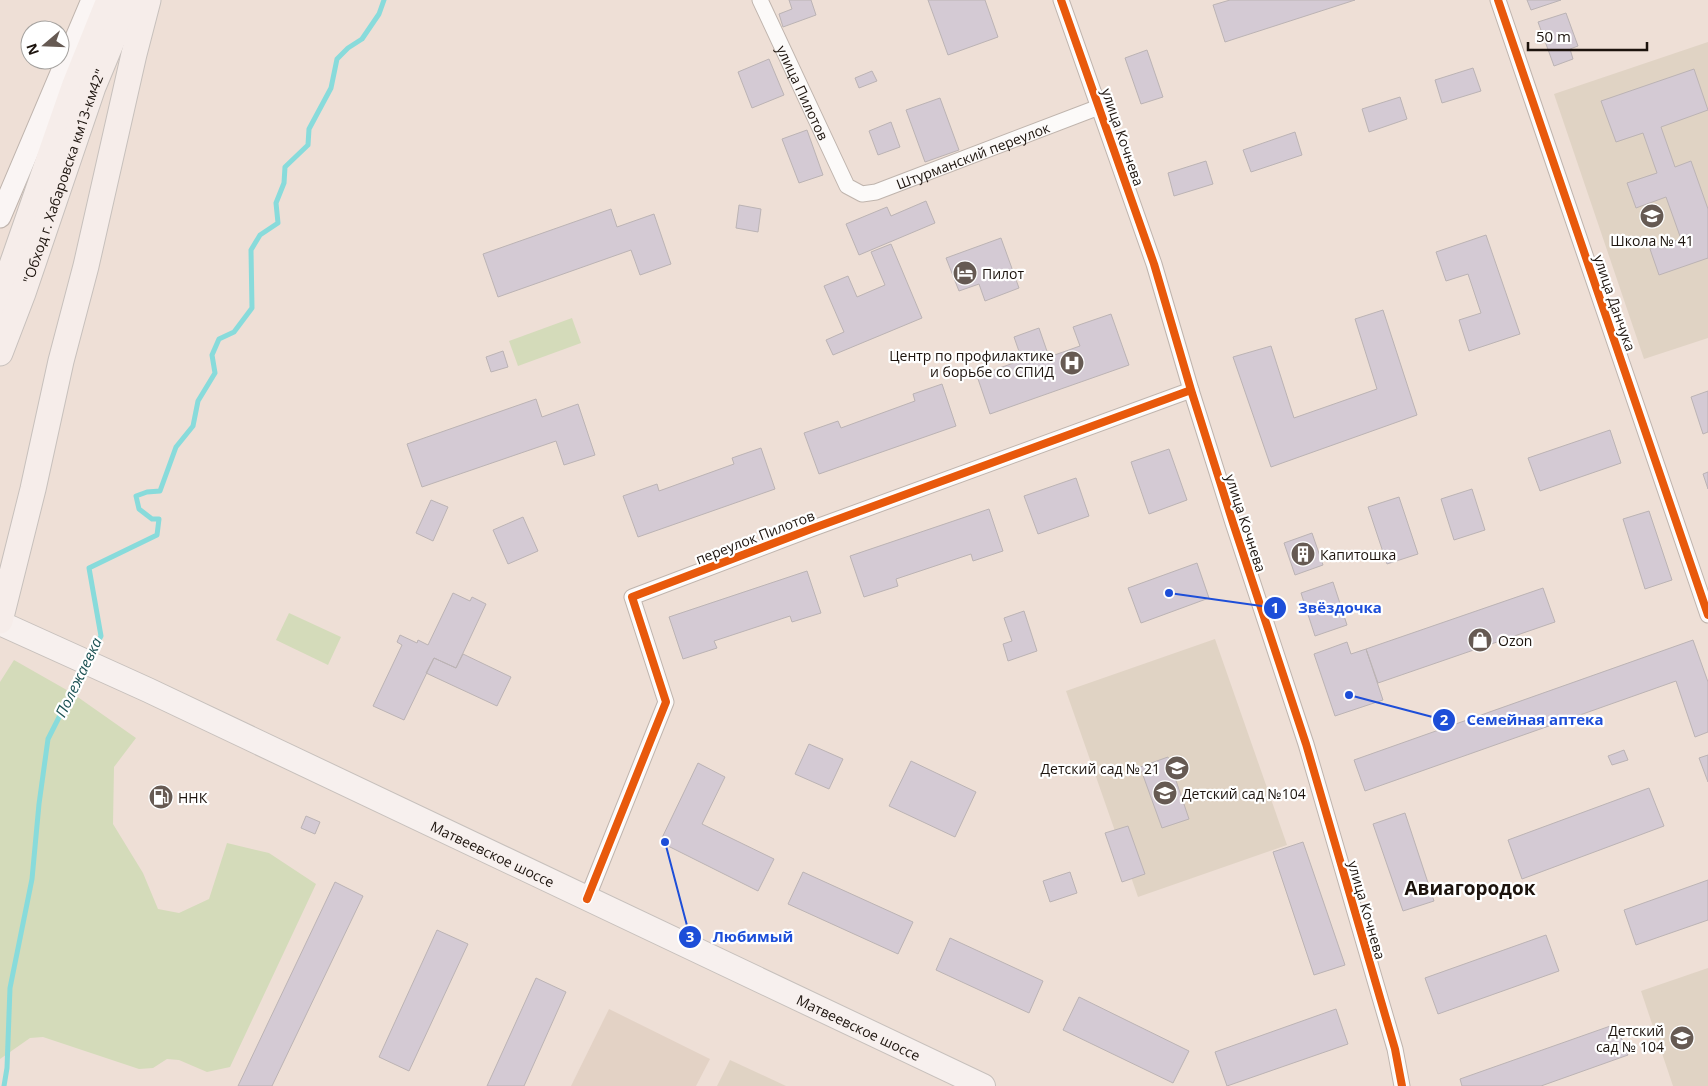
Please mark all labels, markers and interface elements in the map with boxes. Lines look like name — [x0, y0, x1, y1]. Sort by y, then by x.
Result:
north arrow — [20, 20, 70, 70]
scale bar — [1528, 20, 1647, 52]
text: 50 m — [1536, 26, 1571, 46]
text: N — [21, 41, 43, 58]
street label: улица Пилотов — [773, 42, 834, 143]
street label: "Обход г. Хабаровска км13-км42" — [18, 66, 109, 286]
street label: улица Кочнева — [1097, 86, 1149, 188]
street label: Штурманский переулок — [893, 117, 1053, 193]
school or university icon: Школа № 41 — [1639, 203, 1665, 229]
place label: Школа № 41 — [1610, 231, 1694, 250]
street label: улица Данчука — [1590, 252, 1640, 354]
hotel icon: Пилот — [952, 260, 978, 286]
place label: Пилот — [982, 264, 1025, 283]
place label: Центр по профилактике и борьбе со СПИД — [889, 346, 1054, 381]
hospital icon: Центр по профилактике и борьбе со СПИД — [1059, 350, 1085, 376]
street label: улица Кочнева — [1221, 472, 1271, 574]
street label: переулок Пилотов — [693, 506, 817, 568]
building icon: Капитошка — [1290, 541, 1316, 567]
place label: Капитошка — [1320, 545, 1396, 564]
callout: Звёздочка — [1263, 593, 1392, 623]
text: 1 — [1271, 597, 1279, 617]
text: Звёздочка — [1298, 597, 1382, 617]
shop icon: Ozon — [1467, 627, 1493, 653]
place label: Ozon — [1498, 631, 1532, 650]
water label: Полежаевка — [50, 633, 106, 720]
callout: Семейная аптека — [1431, 705, 1613, 735]
text: 2 — [1440, 709, 1449, 729]
text: Семейная аптека — [1467, 709, 1603, 729]
school or university icon: Детский сад № 21 — [1164, 755, 1190, 781]
place label: Детский сад № 21 — [1041, 759, 1160, 778]
school or university icon: Детский сад №104 — [1152, 780, 1178, 806]
fuel station icon: ННК — [148, 784, 174, 810]
place label: Детский сад №104 — [1182, 784, 1306, 803]
place label: ННК — [178, 788, 208, 807]
street label: Матвеевское шоссе — [428, 816, 558, 891]
street label: улица Кочнева — [1344, 858, 1390, 962]
district label: Авиагородок — [1405, 875, 1536, 901]
callout: Любимый — [678, 922, 804, 952]
text: 3 — [686, 926, 694, 946]
text: Любимый — [713, 926, 793, 946]
street label: Матвеевское шоссе — [794, 990, 924, 1065]
place label: Детский сад № 104 — [1596, 1021, 1664, 1056]
school or university icon: Детский сад № 104 — [1669, 1025, 1695, 1051]

